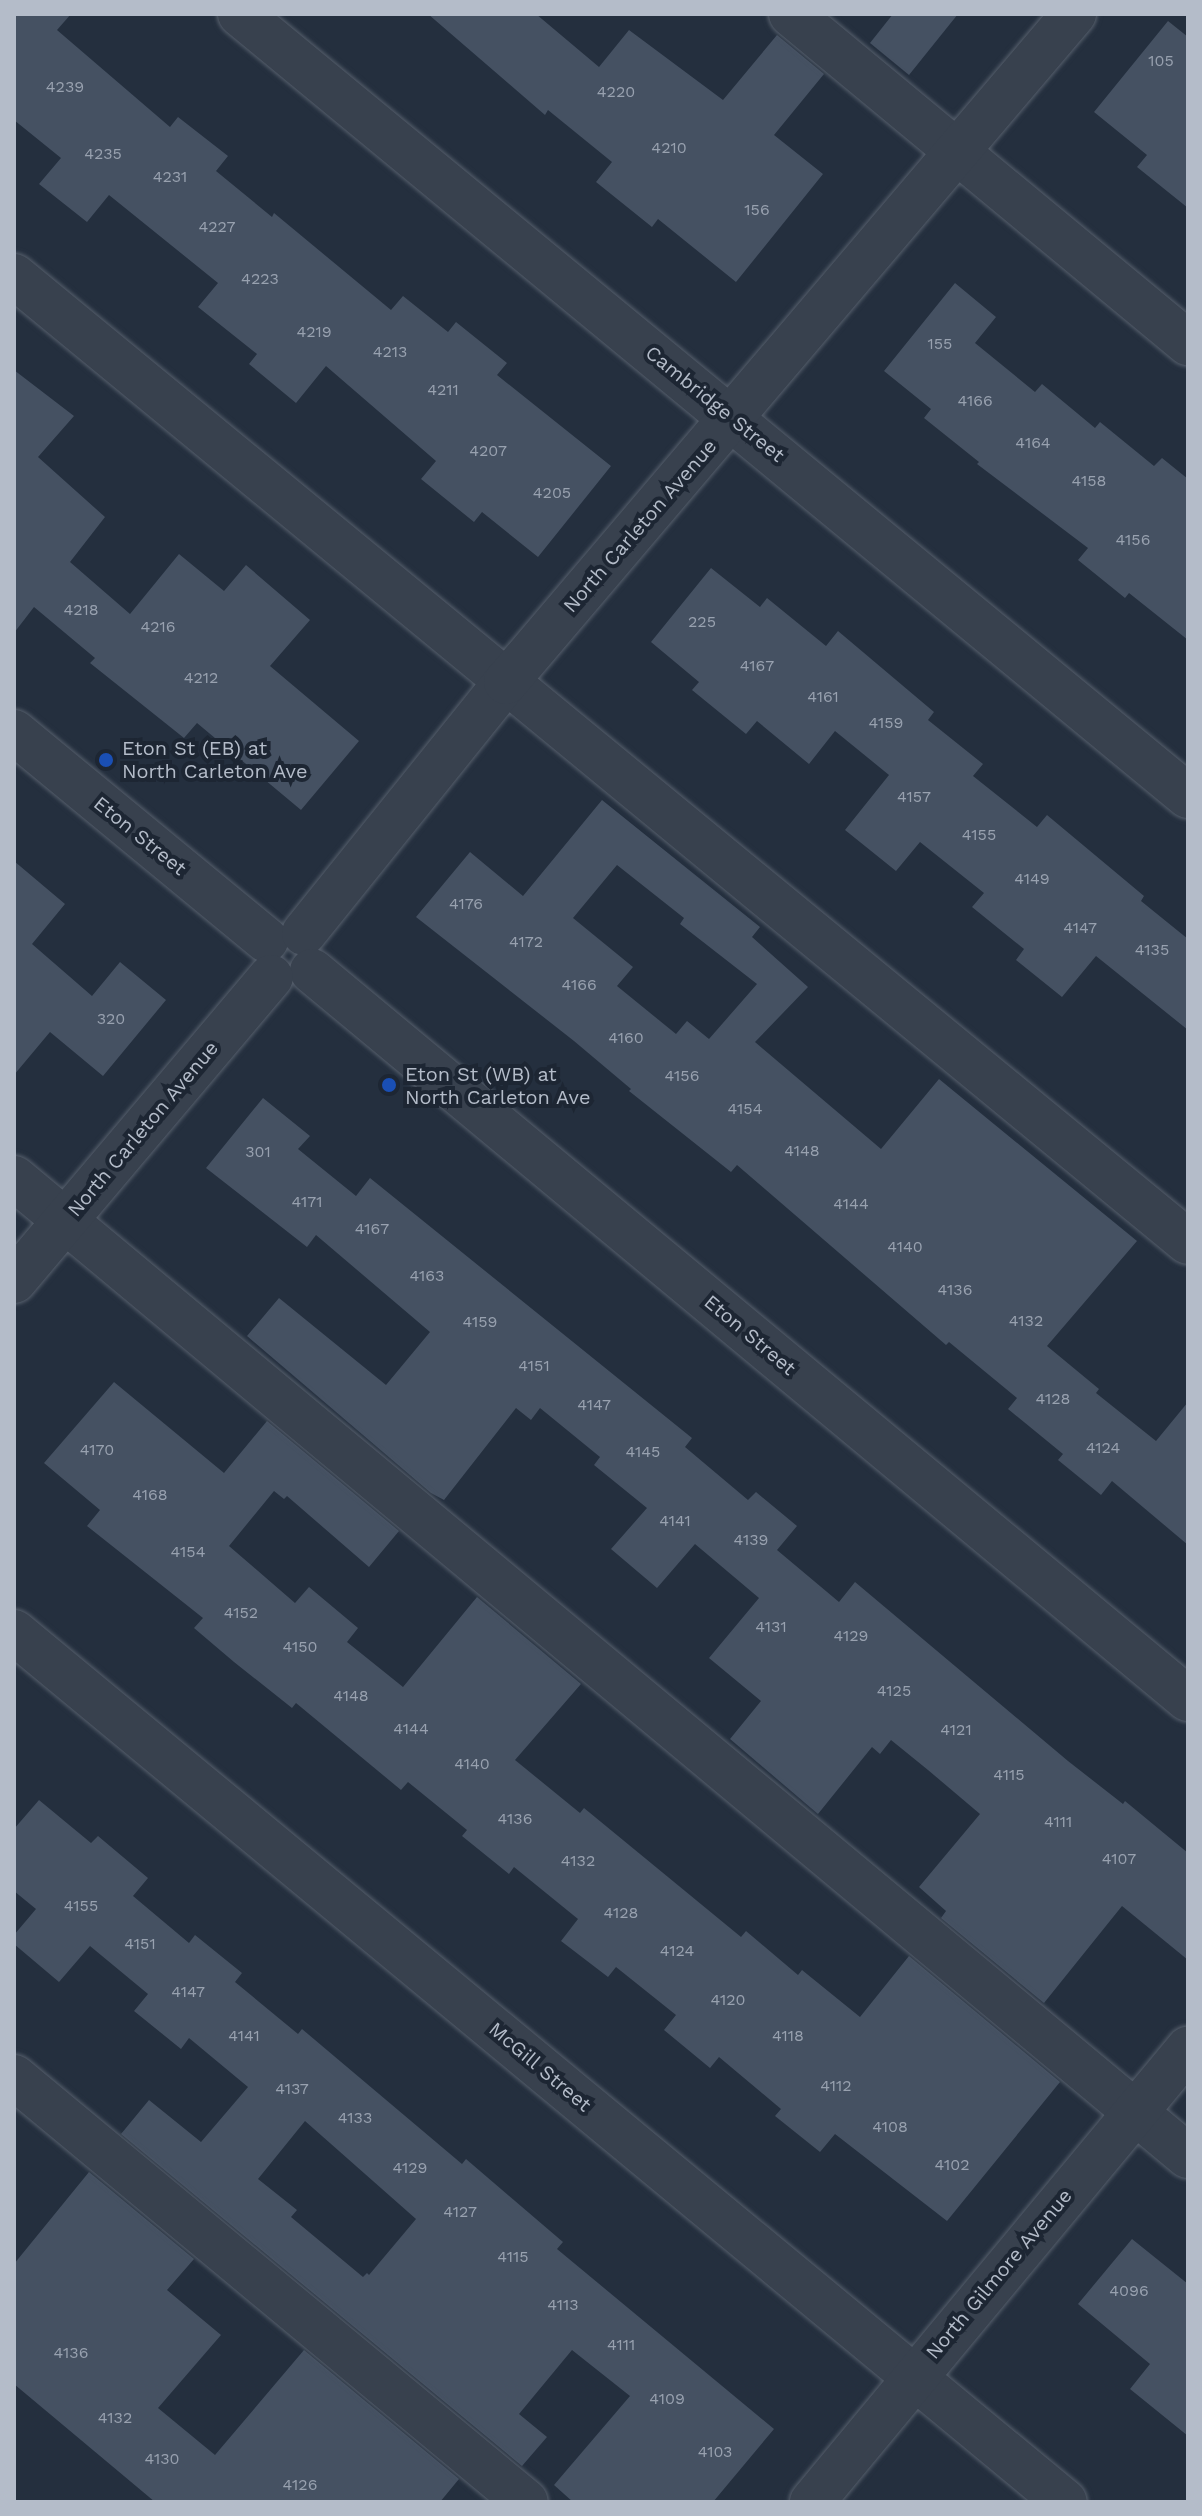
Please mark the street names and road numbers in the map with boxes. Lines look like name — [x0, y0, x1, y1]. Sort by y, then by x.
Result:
street label: Cambridge Street — [641, 341, 789, 467]
street label: North Carleton Avenue — [558, 434, 722, 618]
street label: Eton Street — [89, 791, 191, 881]
street label: North Carleton Avenue — [62, 1036, 224, 1222]
street label: Eton Street — [699, 1290, 801, 1380]
street label: McGill Street — [484, 2017, 596, 2117]
street label: North Gilmore Avenue — [921, 2184, 1077, 2364]

